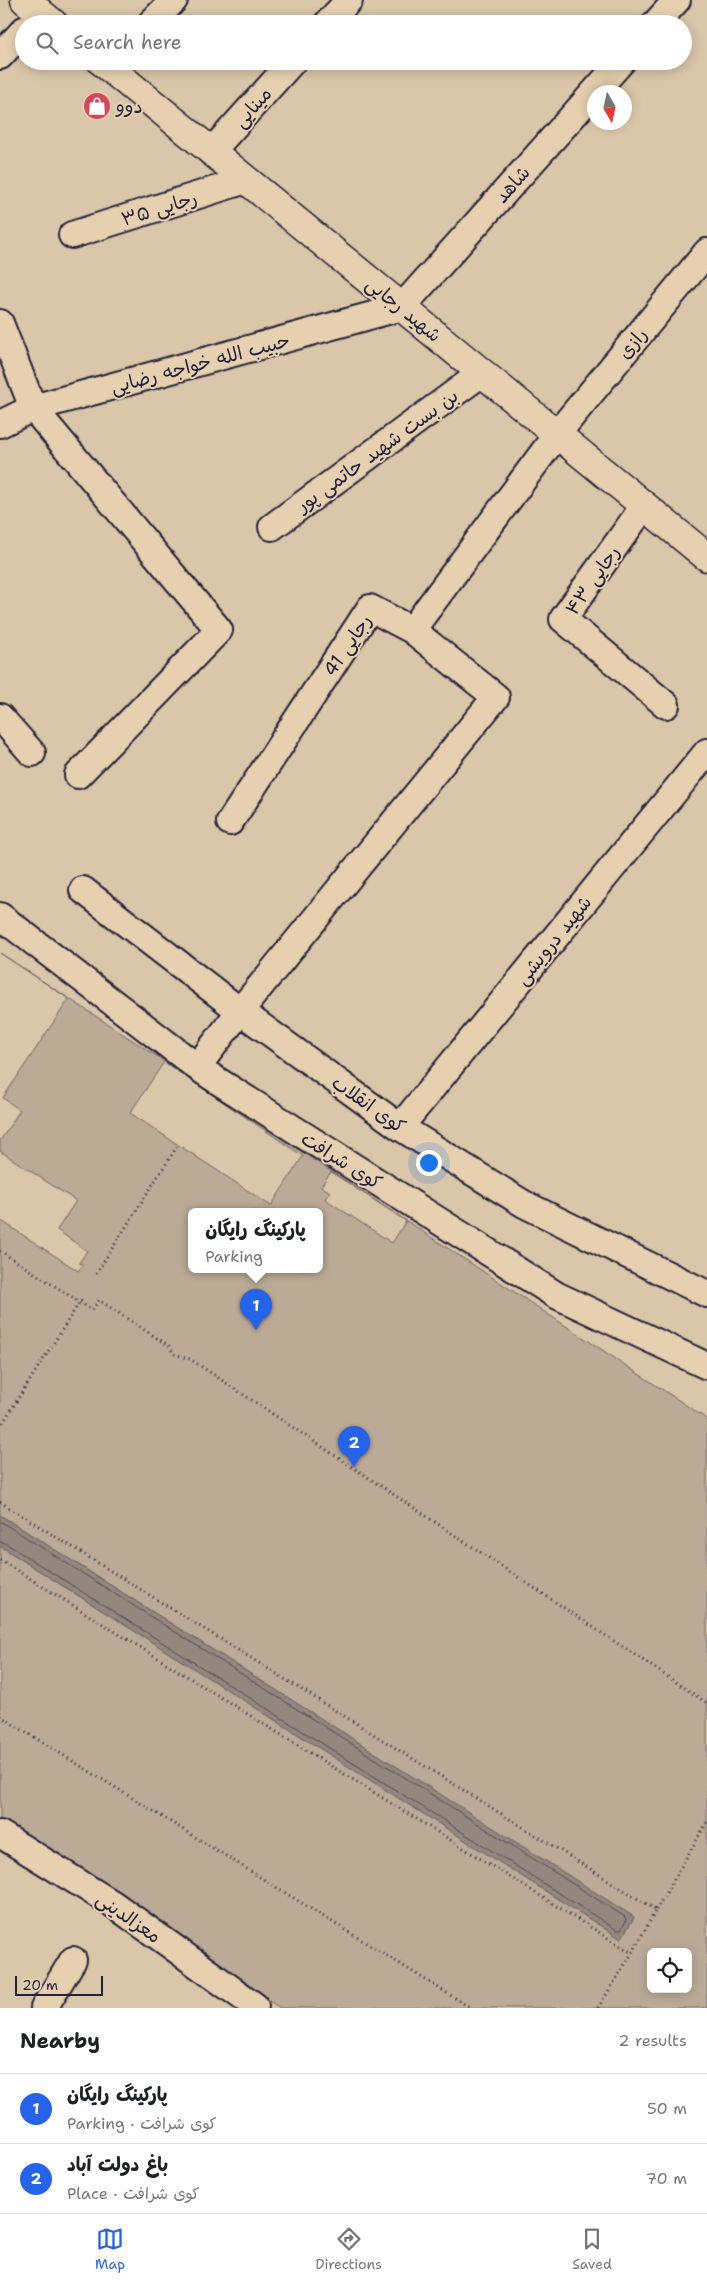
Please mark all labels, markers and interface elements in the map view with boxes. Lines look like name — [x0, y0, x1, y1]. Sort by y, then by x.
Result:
search box — [15, 15, 692, 70]
icon: search — [33, 29, 61, 57]
text: Search here — [73, 30, 182, 55]
street label: مینایی — [228, 82, 277, 133]
north arrow — [587, 85, 632, 130]
shop icon: دوو — [82, 91, 112, 121]
place label: دوو — [115, 94, 143, 119]
street label: شاهد — [489, 160, 536, 208]
street label: رجایی ۳۵ — [118, 185, 200, 232]
street label: شهید رجایی — [361, 271, 447, 348]
street label: رازی — [612, 322, 653, 364]
street label: حبیب الله خواجه رضایی — [108, 328, 293, 399]
street label: بن بست شهید حاتمی پور — [290, 383, 463, 519]
street label: رجایی ۴۳ — [559, 541, 625, 620]
street label: رجایی 41 — [318, 609, 377, 681]
street label: شهید درویشی — [510, 890, 597, 990]
street label: کوی انقلاب — [327, 1070, 411, 1139]
street label: کوی شرافت — [297, 1126, 387, 1195]
your location — [416, 1150, 442, 1176]
popup — [188, 1208, 323, 1273]
text: پارکینگ رایگان — [205, 1217, 306, 1242]
text: Parking — [205, 1246, 263, 1267]
pin: 1 — [240, 1289, 272, 1330]
pin: 2 — [338, 1426, 370, 1467]
street label: معزالدینی — [91, 1886, 166, 1949]
map controls — [647, 1948, 692, 1993]
button: locate — [647, 1948, 692, 1993]
scale bar — [15, 1973, 102, 1996]
text: 20 m — [22, 1976, 58, 1994]
text: Nearby — [20, 2027, 100, 2055]
text: 2 results — [618, 2030, 687, 2051]
text: پارکینگ رایگان — [67, 2082, 168, 2107]
text: 1 — [32, 2098, 40, 2119]
text: 50 m — [647, 2098, 687, 2119]
text: Parking · کوی شرافت — [67, 2113, 217, 2134]
text: باغ دولت آباد — [67, 2152, 168, 2177]
text: 2 — [30, 2168, 42, 2189]
text: 70 m — [646, 2168, 687, 2189]
text: Place · کوی شرافت — [67, 2183, 200, 2204]
tab: Map — [95, 2225, 125, 2273]
tab: Directions — [315, 2225, 382, 2273]
tab: Saved — [572, 2225, 612, 2273]

